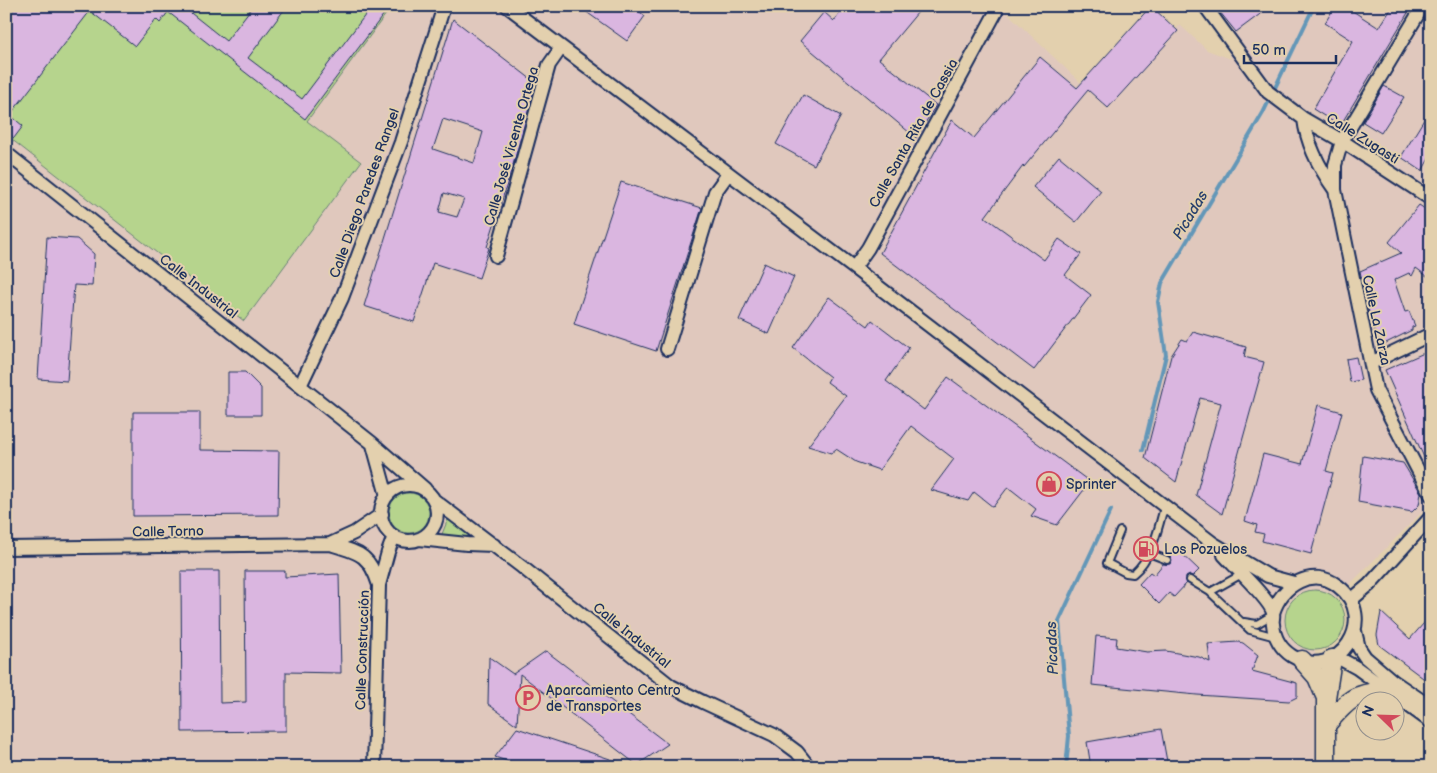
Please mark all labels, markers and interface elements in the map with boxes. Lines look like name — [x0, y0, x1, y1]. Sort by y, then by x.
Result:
scale bar — [1244, 32, 1337, 64]
text: 50 m — [1252, 41, 1286, 60]
street label: Calle Santa Rita de Cassia — [865, 56, 962, 211]
street label: Calle José Vicente Ortega — [481, 65, 542, 228]
street label: Calle Diego Paredes Rangel — [326, 106, 403, 280]
street label: Calle Zugasti — [1323, 109, 1402, 168]
water label: Picadas — [1168, 187, 1213, 243]
street label: Calle Industrial — [156, 251, 241, 322]
street label: Calle La Zarza — [1359, 273, 1394, 367]
shop icon: Sprinter — [1036, 471, 1062, 497]
place label: Sprinter — [1066, 476, 1117, 493]
street label: Calle Torno — [132, 522, 204, 541]
fuel station icon: Los Pozuelos — [1133, 536, 1159, 562]
place label: Los Pozuelos — [1164, 541, 1247, 558]
street label: Calle Construcción — [352, 590, 373, 710]
street label: Calle Industrial — [590, 599, 674, 672]
water label: Picadas — [1042, 620, 1063, 675]
place label: Aparcamiento Centro de Transportes — [546, 682, 681, 715]
parking icon: Aparcamiento Centro de Transportes — [515, 685, 541, 711]
north arrow — [1354, 690, 1404, 740]
text: N — [1359, 703, 1378, 719]

